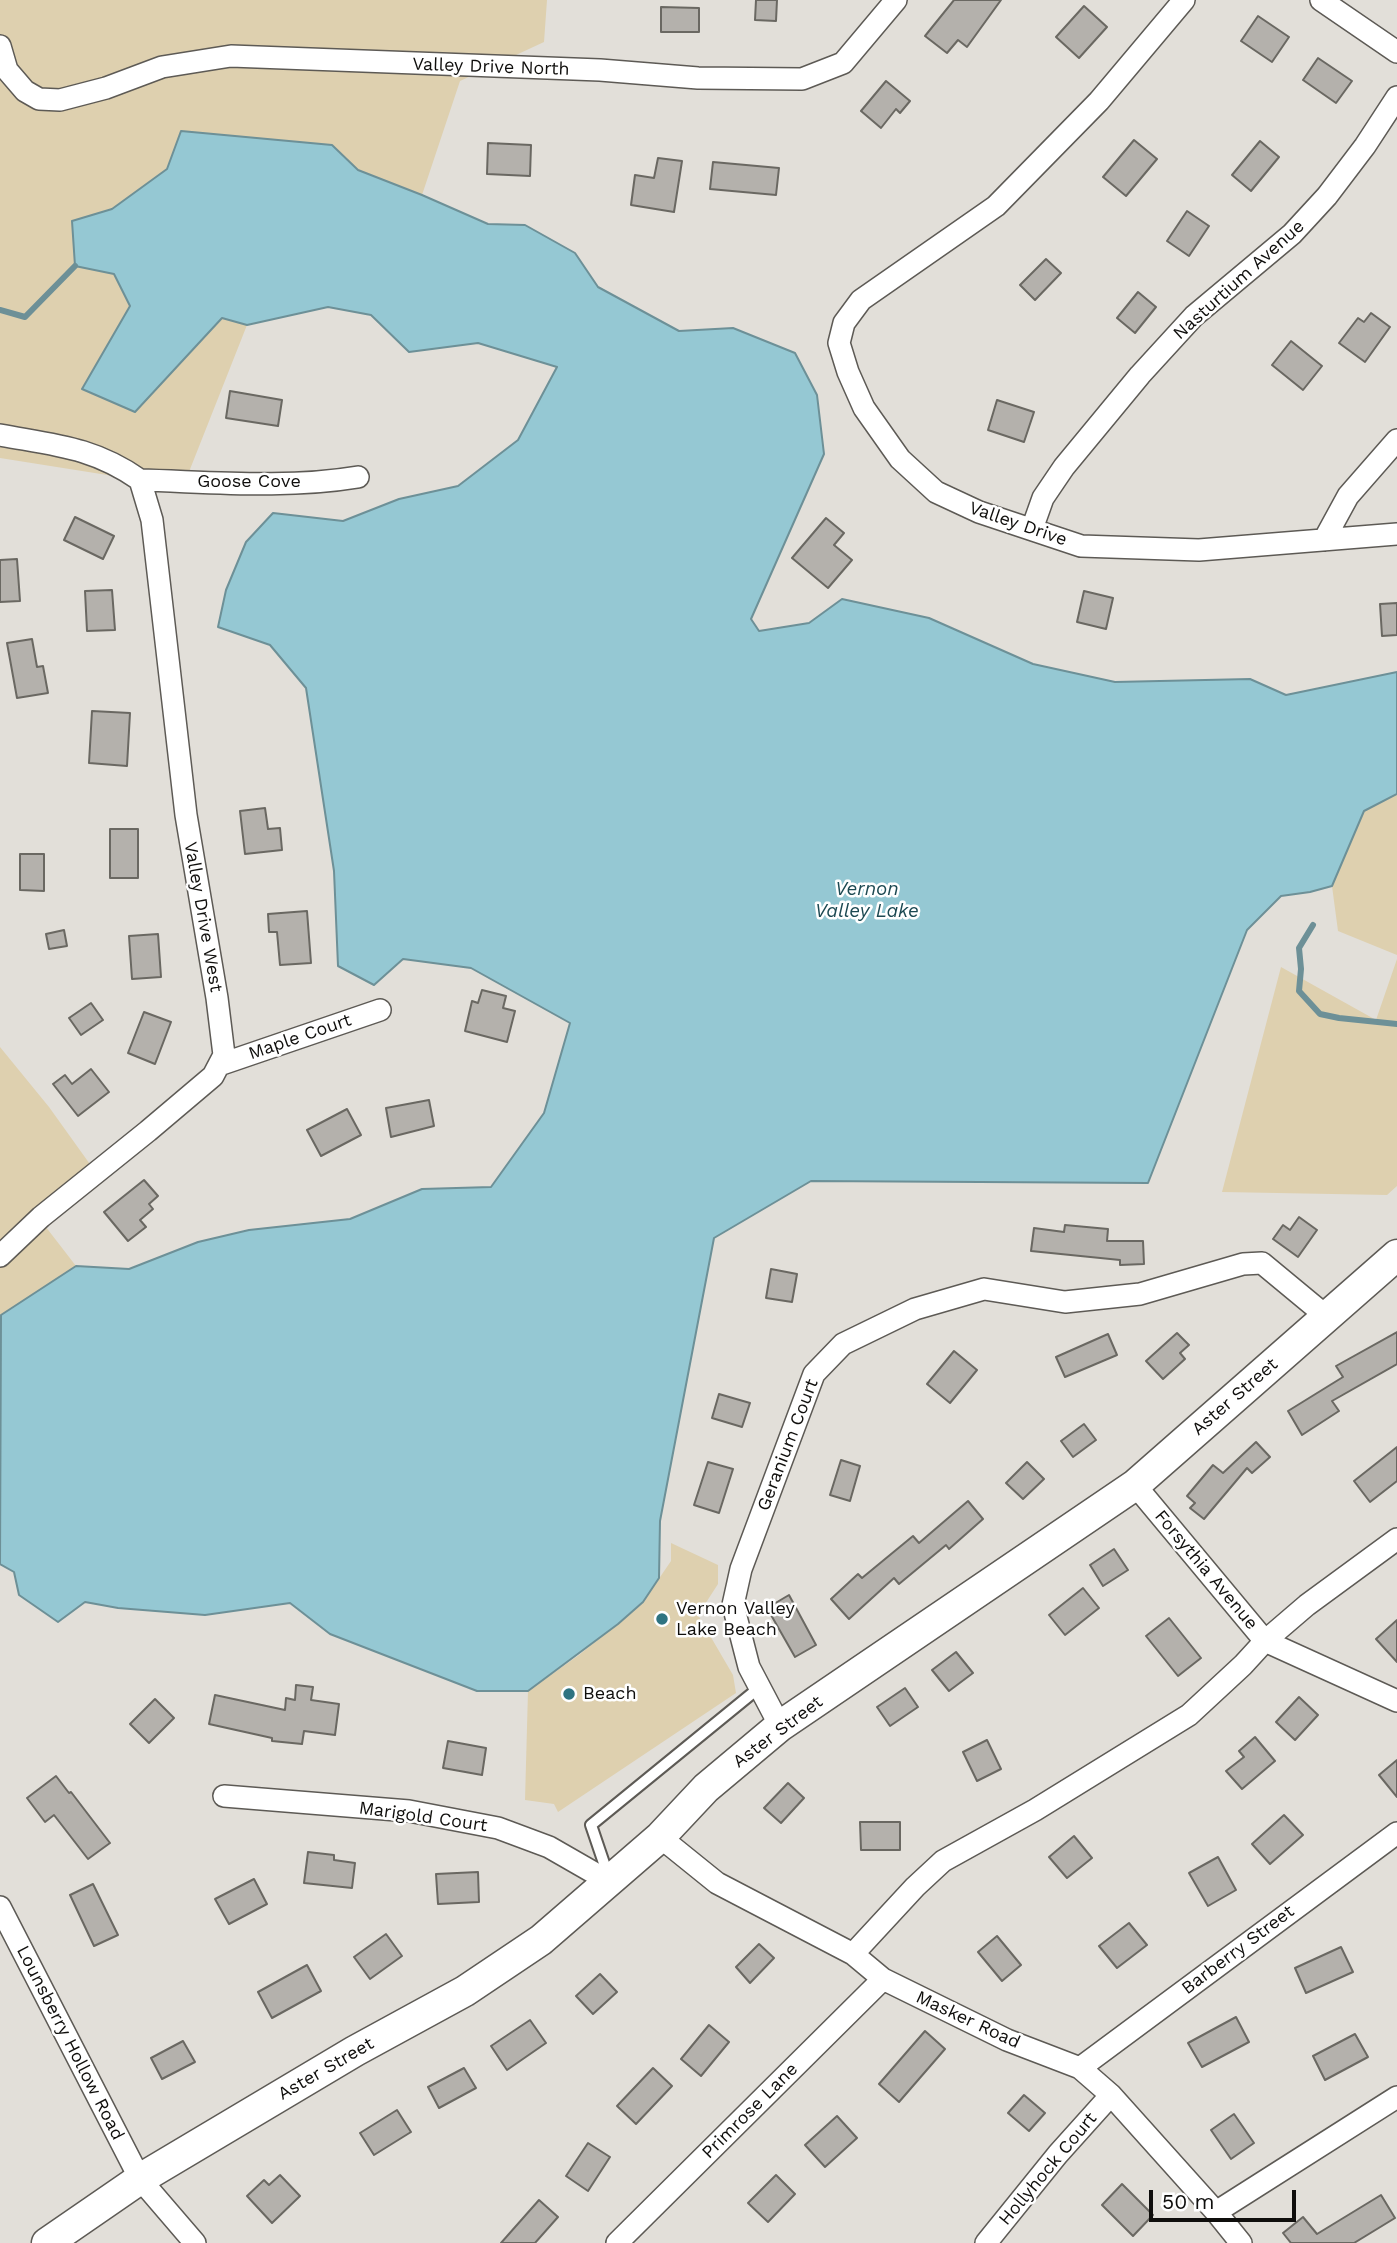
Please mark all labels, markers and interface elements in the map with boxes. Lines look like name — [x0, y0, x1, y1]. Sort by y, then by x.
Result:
street label: Valley Drive North — [412, 53, 570, 81]
street label: Nasturtium Avenue — [1169, 216, 1309, 344]
street label: Goose Cove — [197, 471, 301, 493]
street label: Valley Drive — [966, 497, 1070, 551]
street label: Valley Drive West — [179, 840, 227, 994]
water label: Vernon Valley Lake — [815, 878, 919, 922]
street label: Maple Court — [246, 1009, 354, 1065]
street label: Aster Street — [1188, 1354, 1282, 1440]
street label: Geranium Court — [753, 1376, 823, 1514]
street label: Forsythia Avenue — [1150, 1506, 1262, 1634]
place label: Vernon Valley Lake Beach — [676, 1598, 795, 1640]
marker: Vernon Valley Lake Beach — [654, 1611, 670, 1627]
place label: Beach — [583, 1683, 637, 1705]
marker: Beach — [561, 1686, 577, 1702]
street label: Aster Street — [729, 1691, 827, 1773]
street label: Marigold Court — [357, 1797, 489, 1837]
street label: Barberry Street — [1177, 1901, 1299, 1999]
street label: Lounsberry Hollow Road — [11, 1942, 129, 2144]
street label: Masker Road — [912, 1986, 1024, 2054]
street label: Aster Street — [274, 2033, 378, 2105]
street label: Primrose Lane — [698, 2059, 802, 2163]
street label: Hollyhock Court — [995, 2108, 1101, 2230]
scale bar — [1152, 2176, 1299, 2220]
text: 50 m — [1162, 2189, 1214, 2214]

